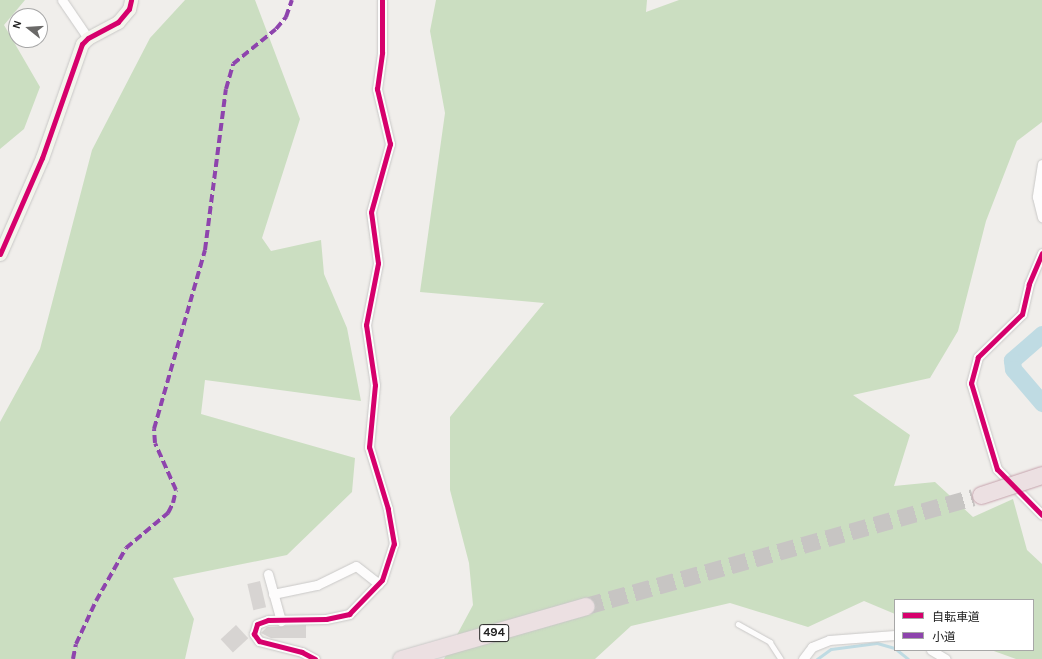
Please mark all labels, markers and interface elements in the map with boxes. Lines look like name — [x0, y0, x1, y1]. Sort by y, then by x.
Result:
north arrow — [8, 8, 48, 48]
text: N — [10, 19, 24, 30]
legend — [894, 599, 1034, 651]
text: 自転車道 — [932, 610, 980, 624]
road number: 494 — [479, 623, 509, 643]
text: 小道 — [932, 630, 956, 644]

